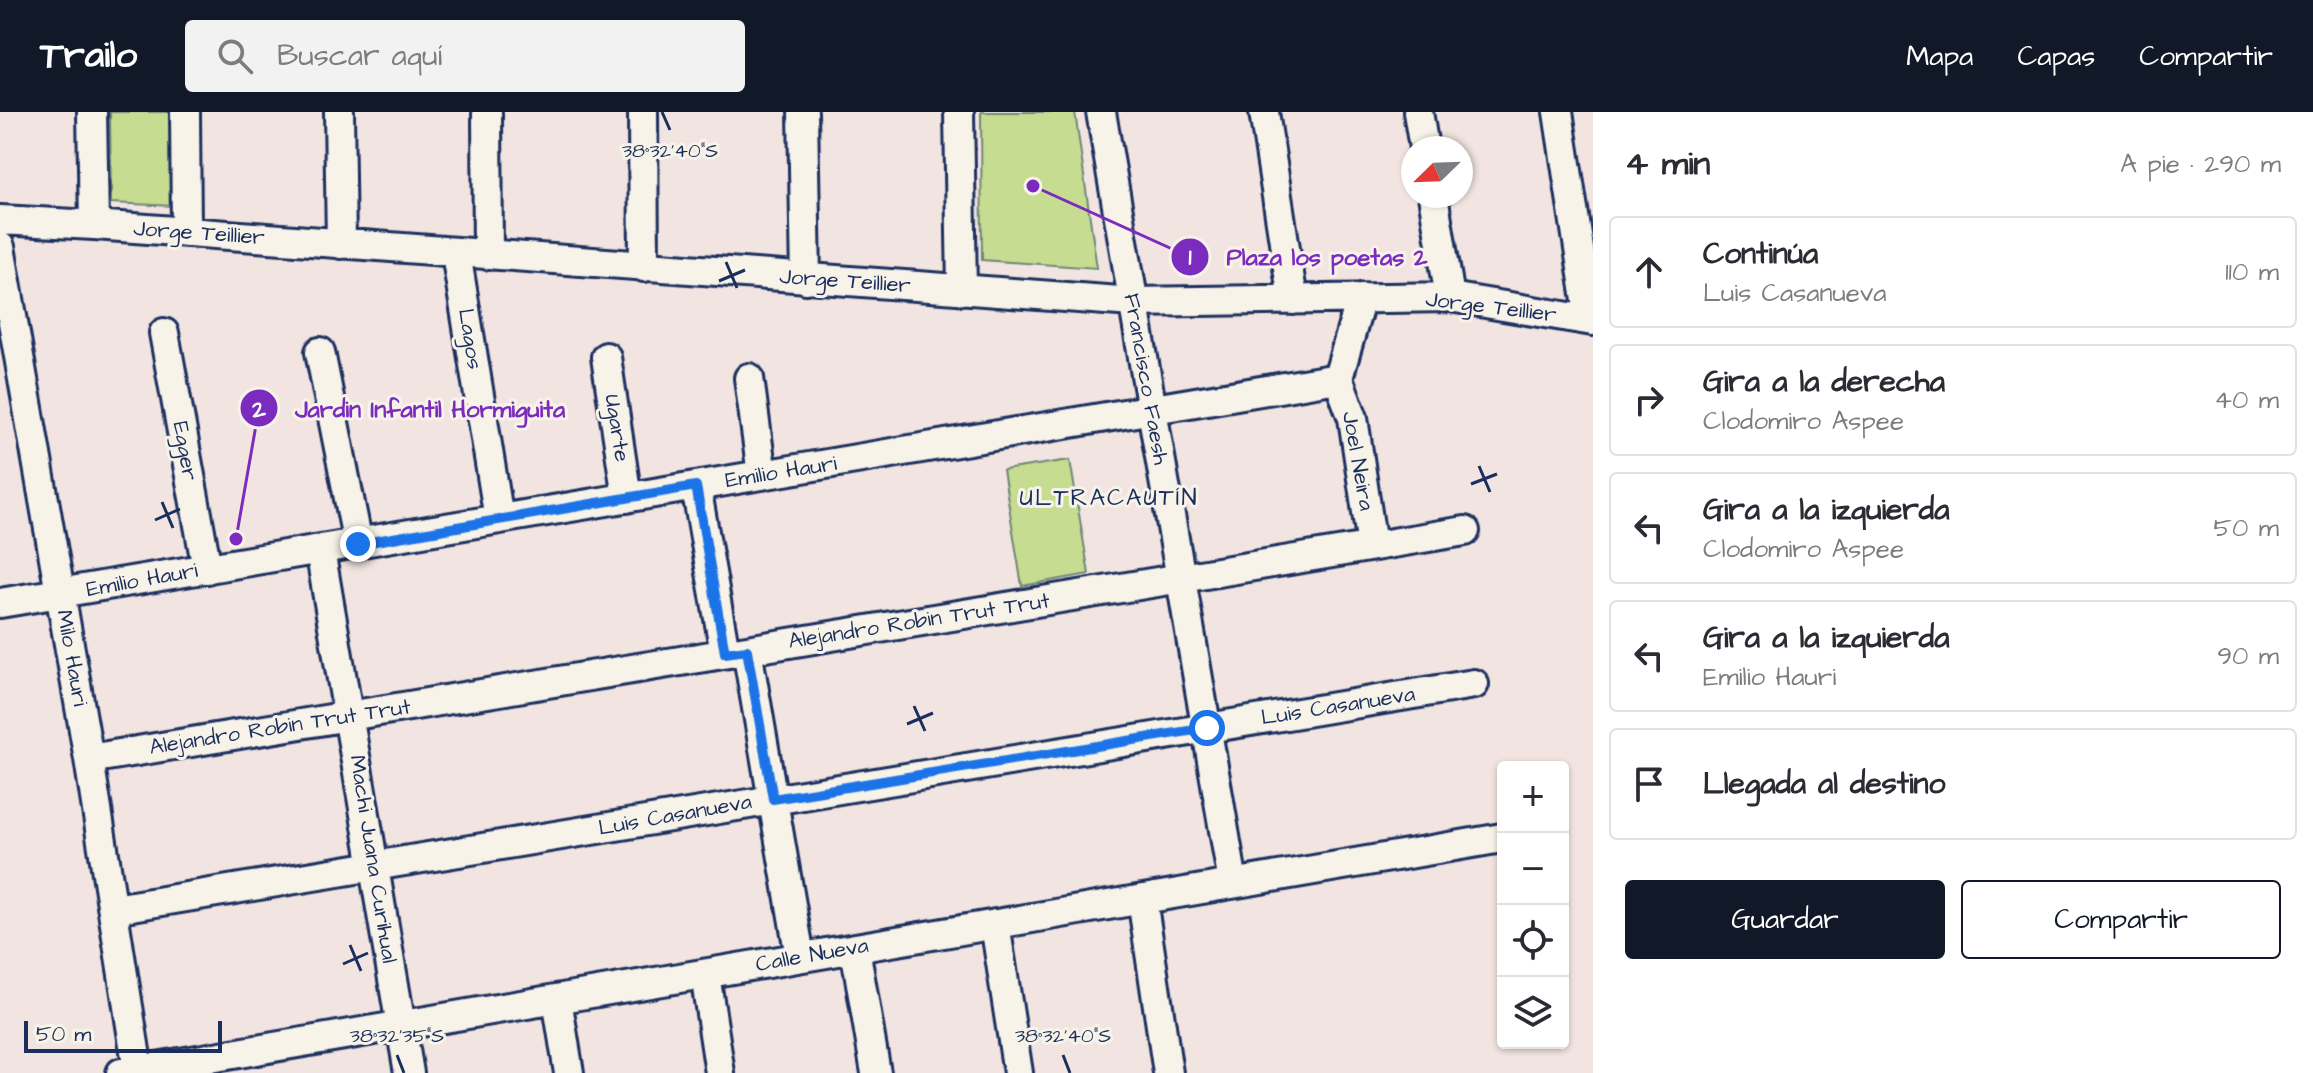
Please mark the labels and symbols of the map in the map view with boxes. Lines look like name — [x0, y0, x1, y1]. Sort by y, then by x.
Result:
north arrow — [1401, 136, 1473, 208]
text: 38°32'40"S — [622, 137, 718, 165]
street label: Jorge Teillier — [132, 213, 266, 254]
callout: Plaza los poetas 2 — [1170, 233, 1443, 281]
text: 1 — [1188, 241, 1192, 275]
text: Plaza los poetas 2 — [1226, 241, 1428, 275]
street label: Jorge Teillier — [778, 261, 912, 302]
street label: Jorge Teillier — [1424, 284, 1558, 331]
street label: Francisco Faesh — [1116, 291, 1176, 467]
street label: Lagos — [449, 306, 490, 372]
callout: Jardin Infantil Hormiguita — [239, 384, 581, 432]
street label: Ugarte — [595, 392, 638, 464]
text: 2 — [251, 393, 266, 427]
text: Jardin Infantil Hormiguita — [294, 393, 566, 428]
street label: Joel Neira — [1334, 409, 1382, 513]
street label: Egger — [164, 419, 205, 483]
street label: Emilio Hauri — [723, 448, 839, 496]
district label: ULTRACAUTÍN — [1019, 481, 1199, 515]
route end — [340, 526, 376, 562]
street label: Emilio Hauri — [84, 555, 200, 605]
street label: Alejandro Robin Trut Trut — [786, 585, 1052, 657]
street label: Milo Hauri — [48, 607, 96, 709]
street label: Luis Casanueva — [1259, 679, 1417, 733]
street label: Alejandro Robin Trut Trut — [147, 691, 413, 763]
route start — [1189, 710, 1225, 746]
street label: Machi Juana Curihual — [341, 753, 405, 965]
street label: Luis Casanueva — [596, 786, 754, 844]
street label: Calle Nueva — [753, 930, 871, 980]
scale bar — [24, 1017, 222, 1053]
text: 38°32'35"S — [350, 1022, 444, 1050]
text: 38°32'40"S — [1015, 1022, 1111, 1050]

